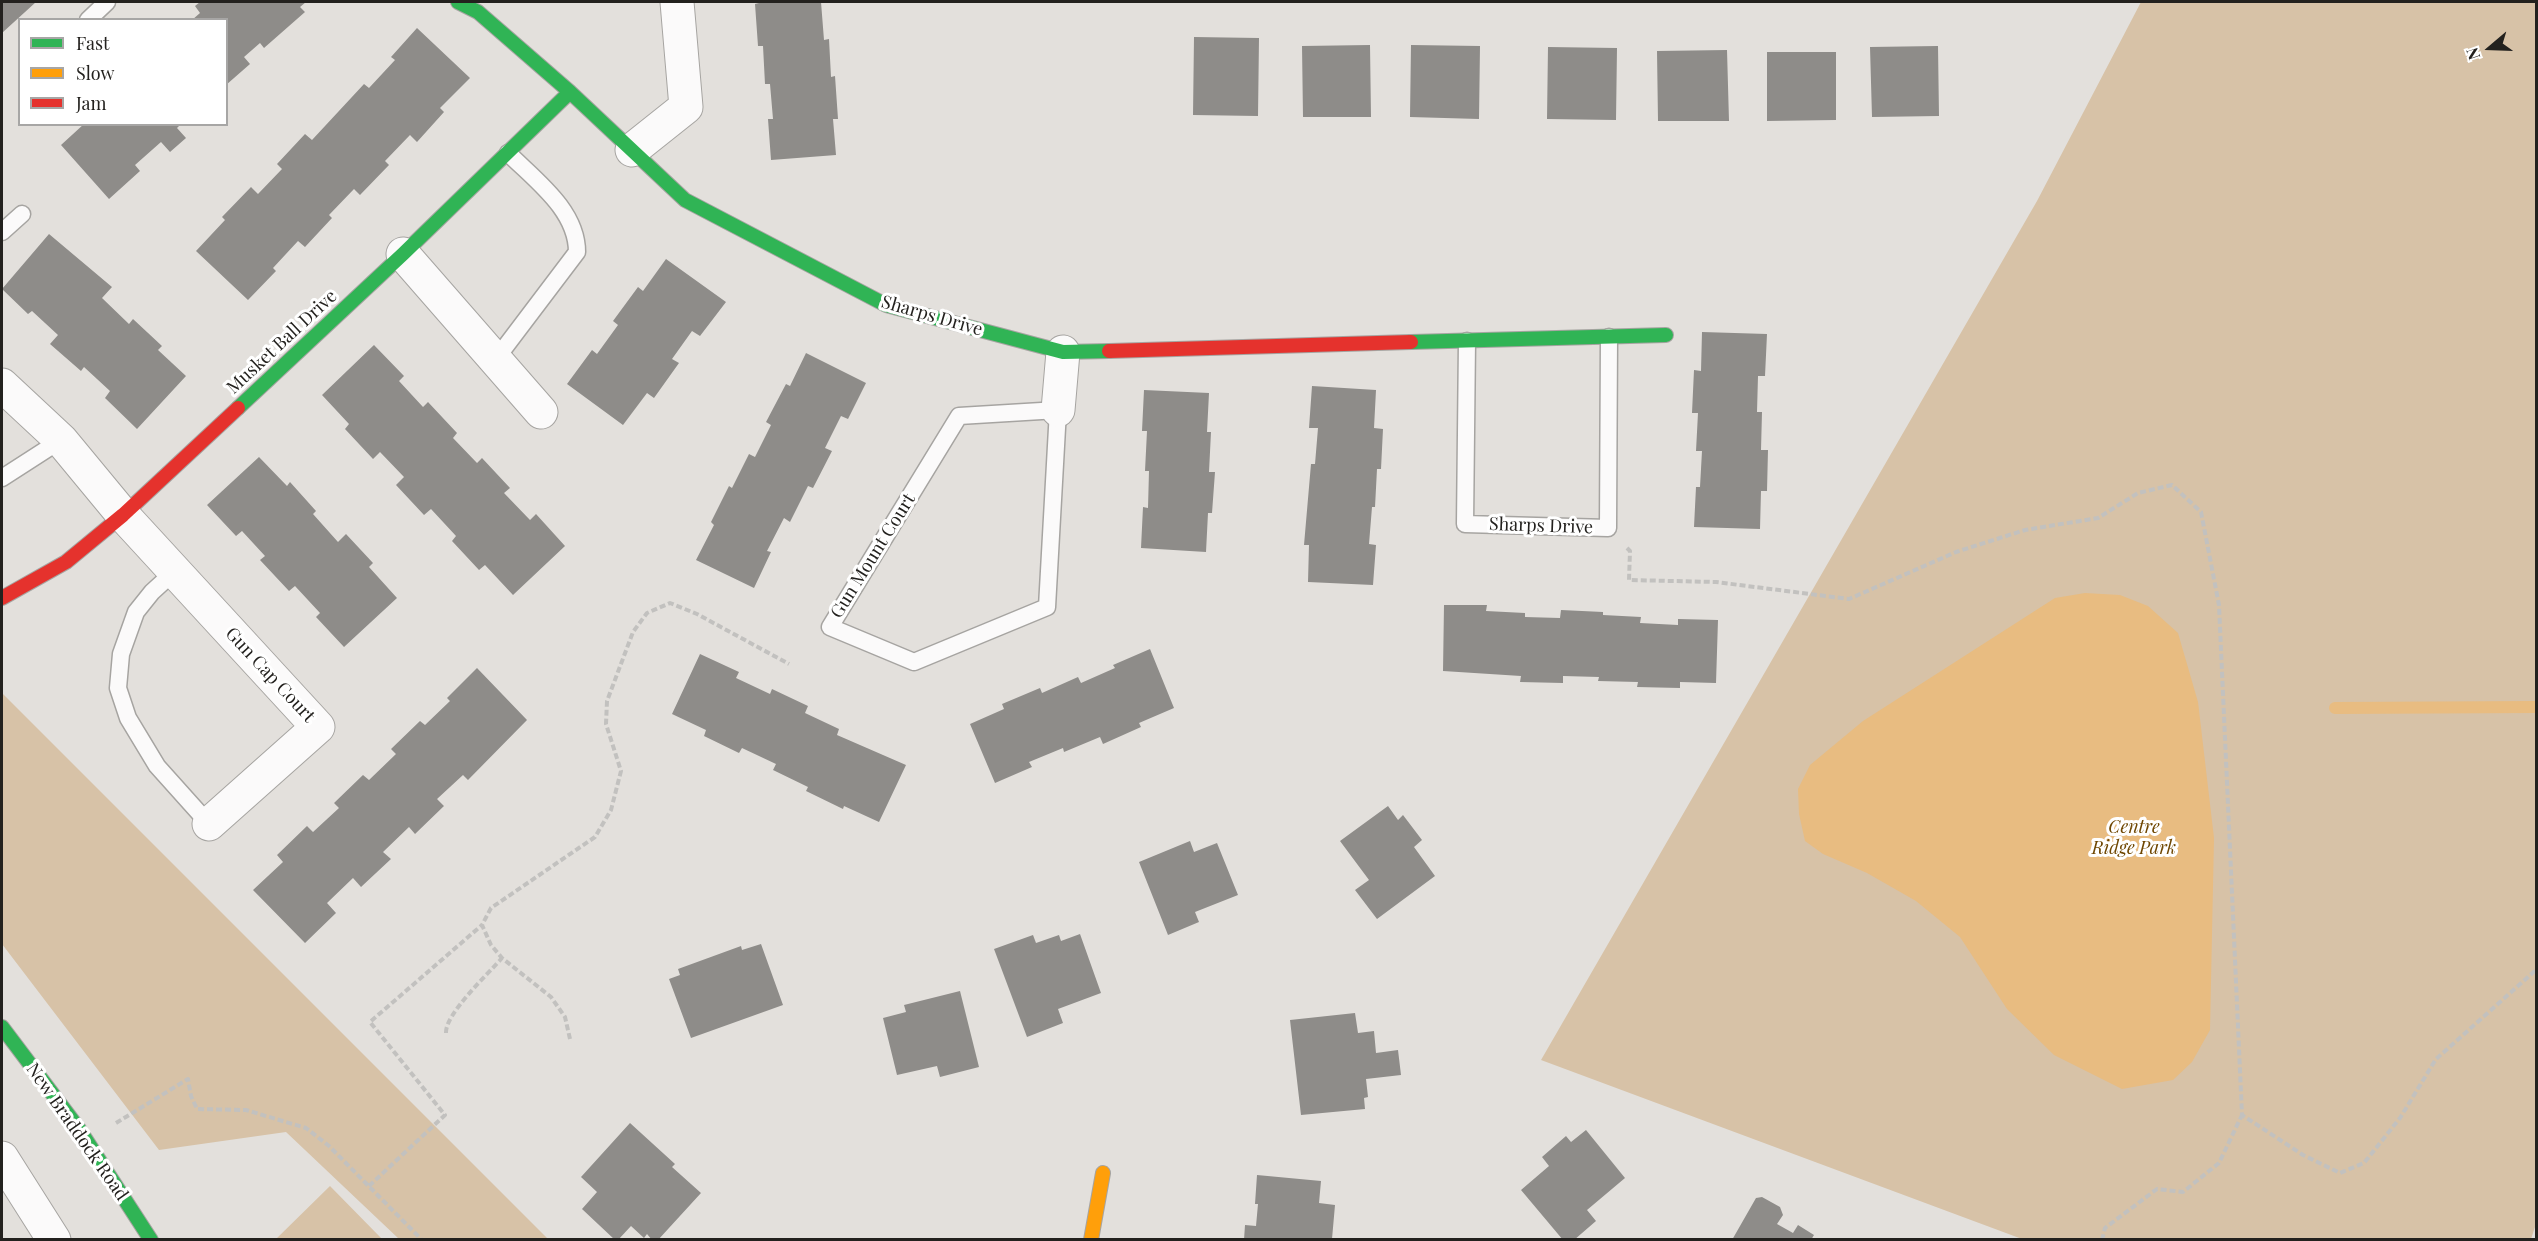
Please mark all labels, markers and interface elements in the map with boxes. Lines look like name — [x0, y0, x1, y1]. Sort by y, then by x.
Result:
legend — [18, 18, 228, 126]
north arrow — [2460, 18, 2520, 78]
text: Fast — [76, 31, 109, 55]
text: N — [2461, 45, 2484, 63]
text: Slow — [76, 61, 114, 85]
text: Jam — [76, 91, 106, 115]
street label: Musket Ball Drive — [223, 286, 341, 398]
street label: Sharps Drive — [879, 291, 985, 341]
street label: Gun Mount Court — [826, 490, 920, 622]
street label: Sharps Drive — [1488, 513, 1594, 539]
street label: Gun Cap Court — [221, 623, 319, 727]
park label: Centre Ridge Park — [2092, 816, 2176, 858]
street label: New Braddock Road — [21, 1059, 133, 1205]

